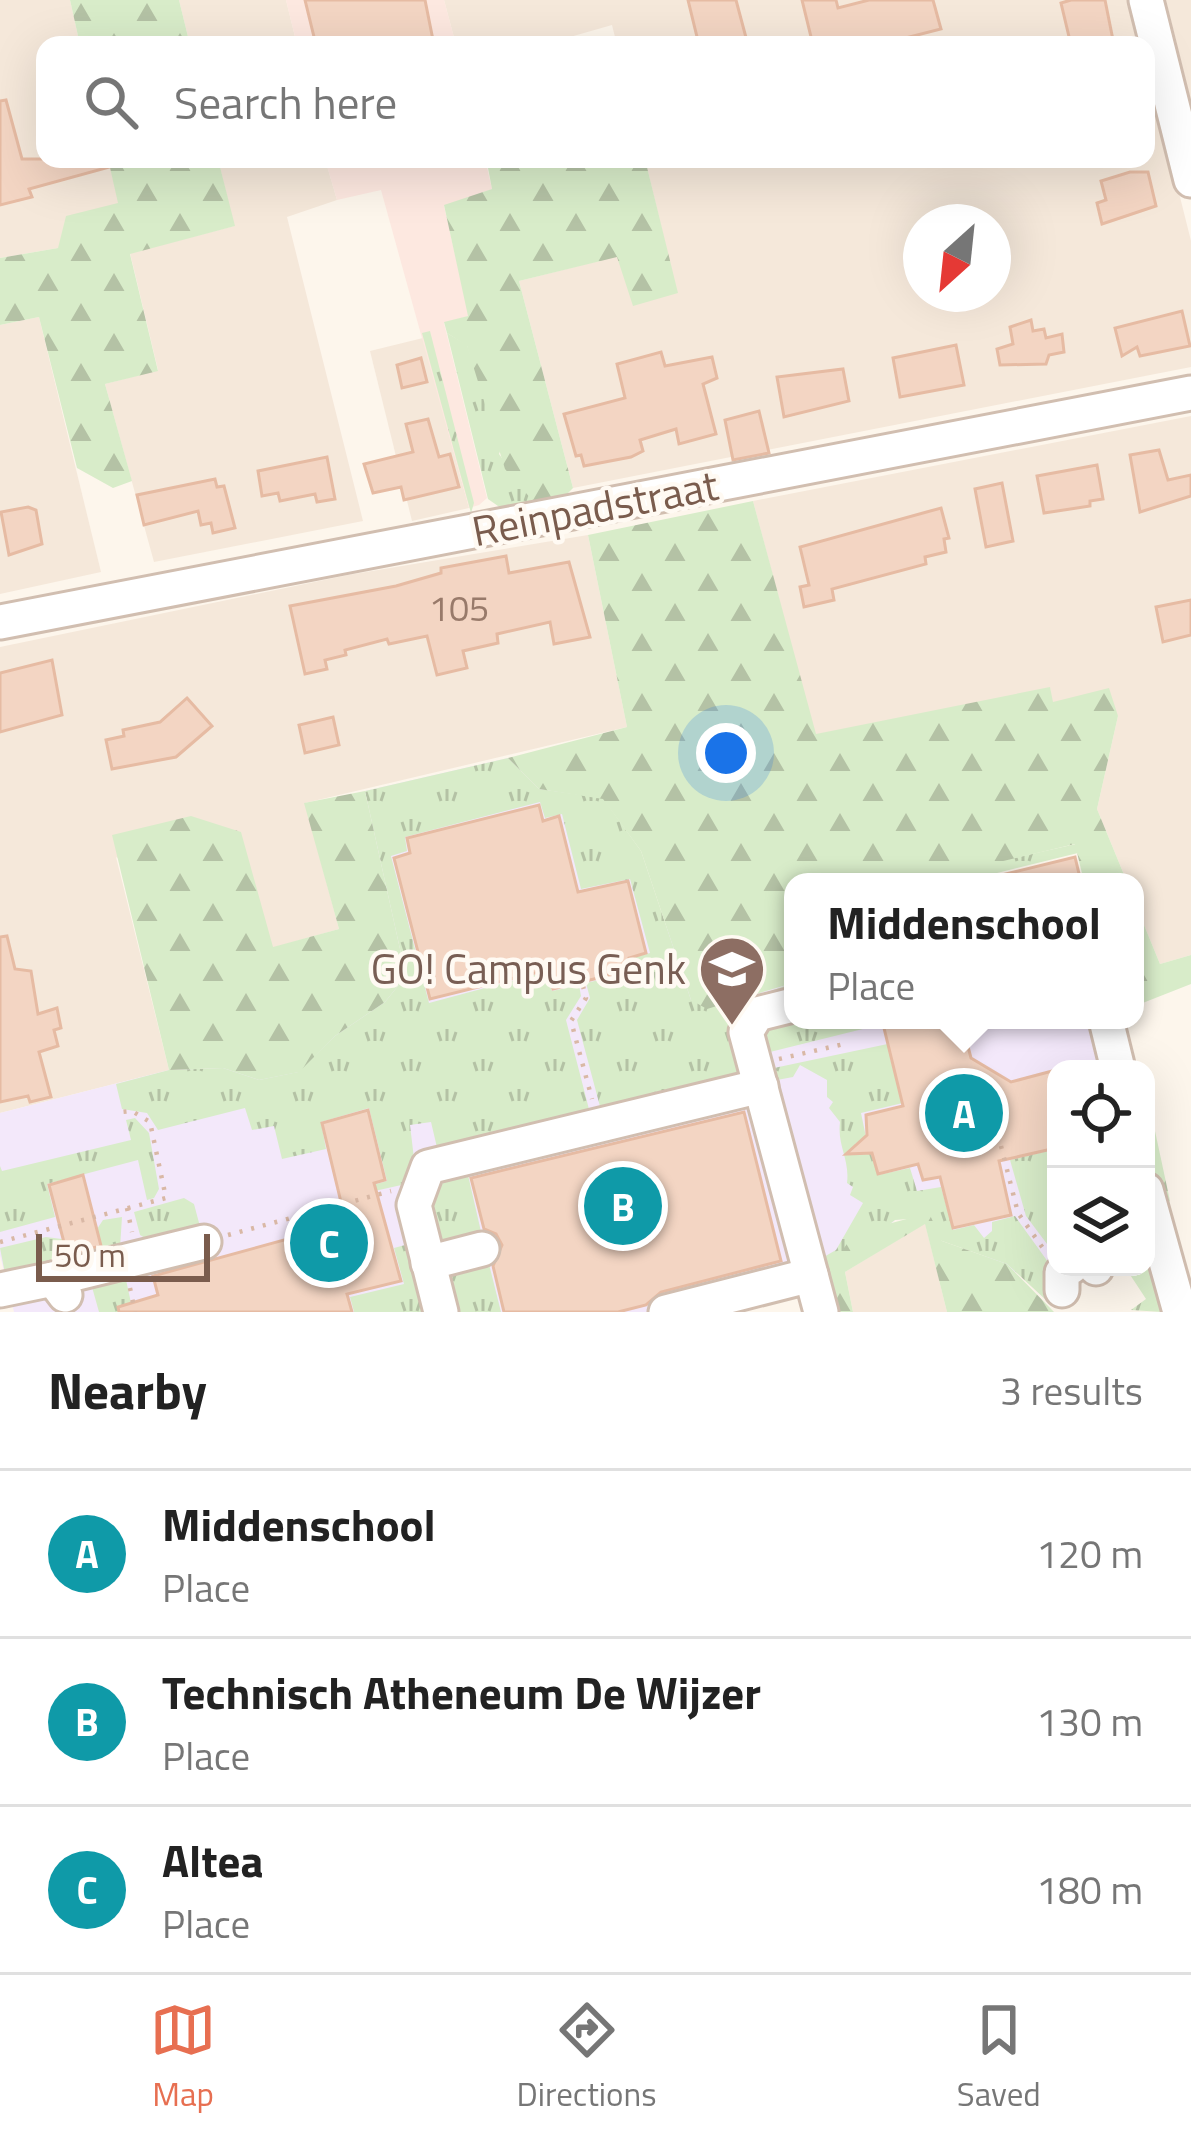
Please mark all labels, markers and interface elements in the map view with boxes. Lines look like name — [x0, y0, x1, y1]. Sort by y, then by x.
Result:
search box — [36, 36, 1155, 168]
text: Search here — [174, 68, 397, 136]
icon: search — [78, 69, 144, 135]
north arrow — [903, 204, 1011, 312]
street label: Reinpadstraat — [466, 452, 724, 562]
house number: 105 — [429, 580, 489, 635]
your location — [696, 723, 756, 783]
popup — [784, 873, 1144, 1029]
text: Middenschool — [827, 888, 1101, 956]
school or university icon: GO! Campus Genk — [697, 934, 767, 1028]
place label: GO! Campus Genk — [371, 936, 686, 1000]
text: Place — [827, 956, 915, 1015]
map controls — [1047, 1060, 1155, 1276]
button: locate — [1047, 1060, 1155, 1168]
pin: A — [925, 1068, 1003, 1158]
pin: B — [584, 1161, 662, 1251]
button: layers — [1047, 1168, 1155, 1276]
pin: C — [290, 1198, 368, 1288]
scale bar — [36, 1228, 210, 1281]
text: 50 m — [54, 1230, 126, 1280]
text: Nearby — [48, 1351, 207, 1429]
text: 3 results — [1000, 1361, 1143, 1420]
text: Middenschool — [162, 1490, 436, 1558]
text: A — [75, 1524, 99, 1583]
text: 120 m — [1036, 1524, 1143, 1583]
text: Place — [162, 1558, 250, 1617]
text: Technisch Atheneum De Wijzer — [162, 1658, 761, 1726]
text: B — [75, 1692, 99, 1751]
text: 130 m — [1036, 1692, 1143, 1751]
text: Place — [162, 1726, 250, 1785]
text: Altea — [162, 1826, 264, 1894]
text: C — [76, 1860, 98, 1919]
text: 180 m — [1036, 1860, 1143, 1919]
text: Place — [162, 1894, 250, 1953]
tab: Map — [150, 1997, 216, 2119]
tab: Directions — [517, 1997, 656, 2119]
tab: Saved — [957, 1997, 1041, 2119]

